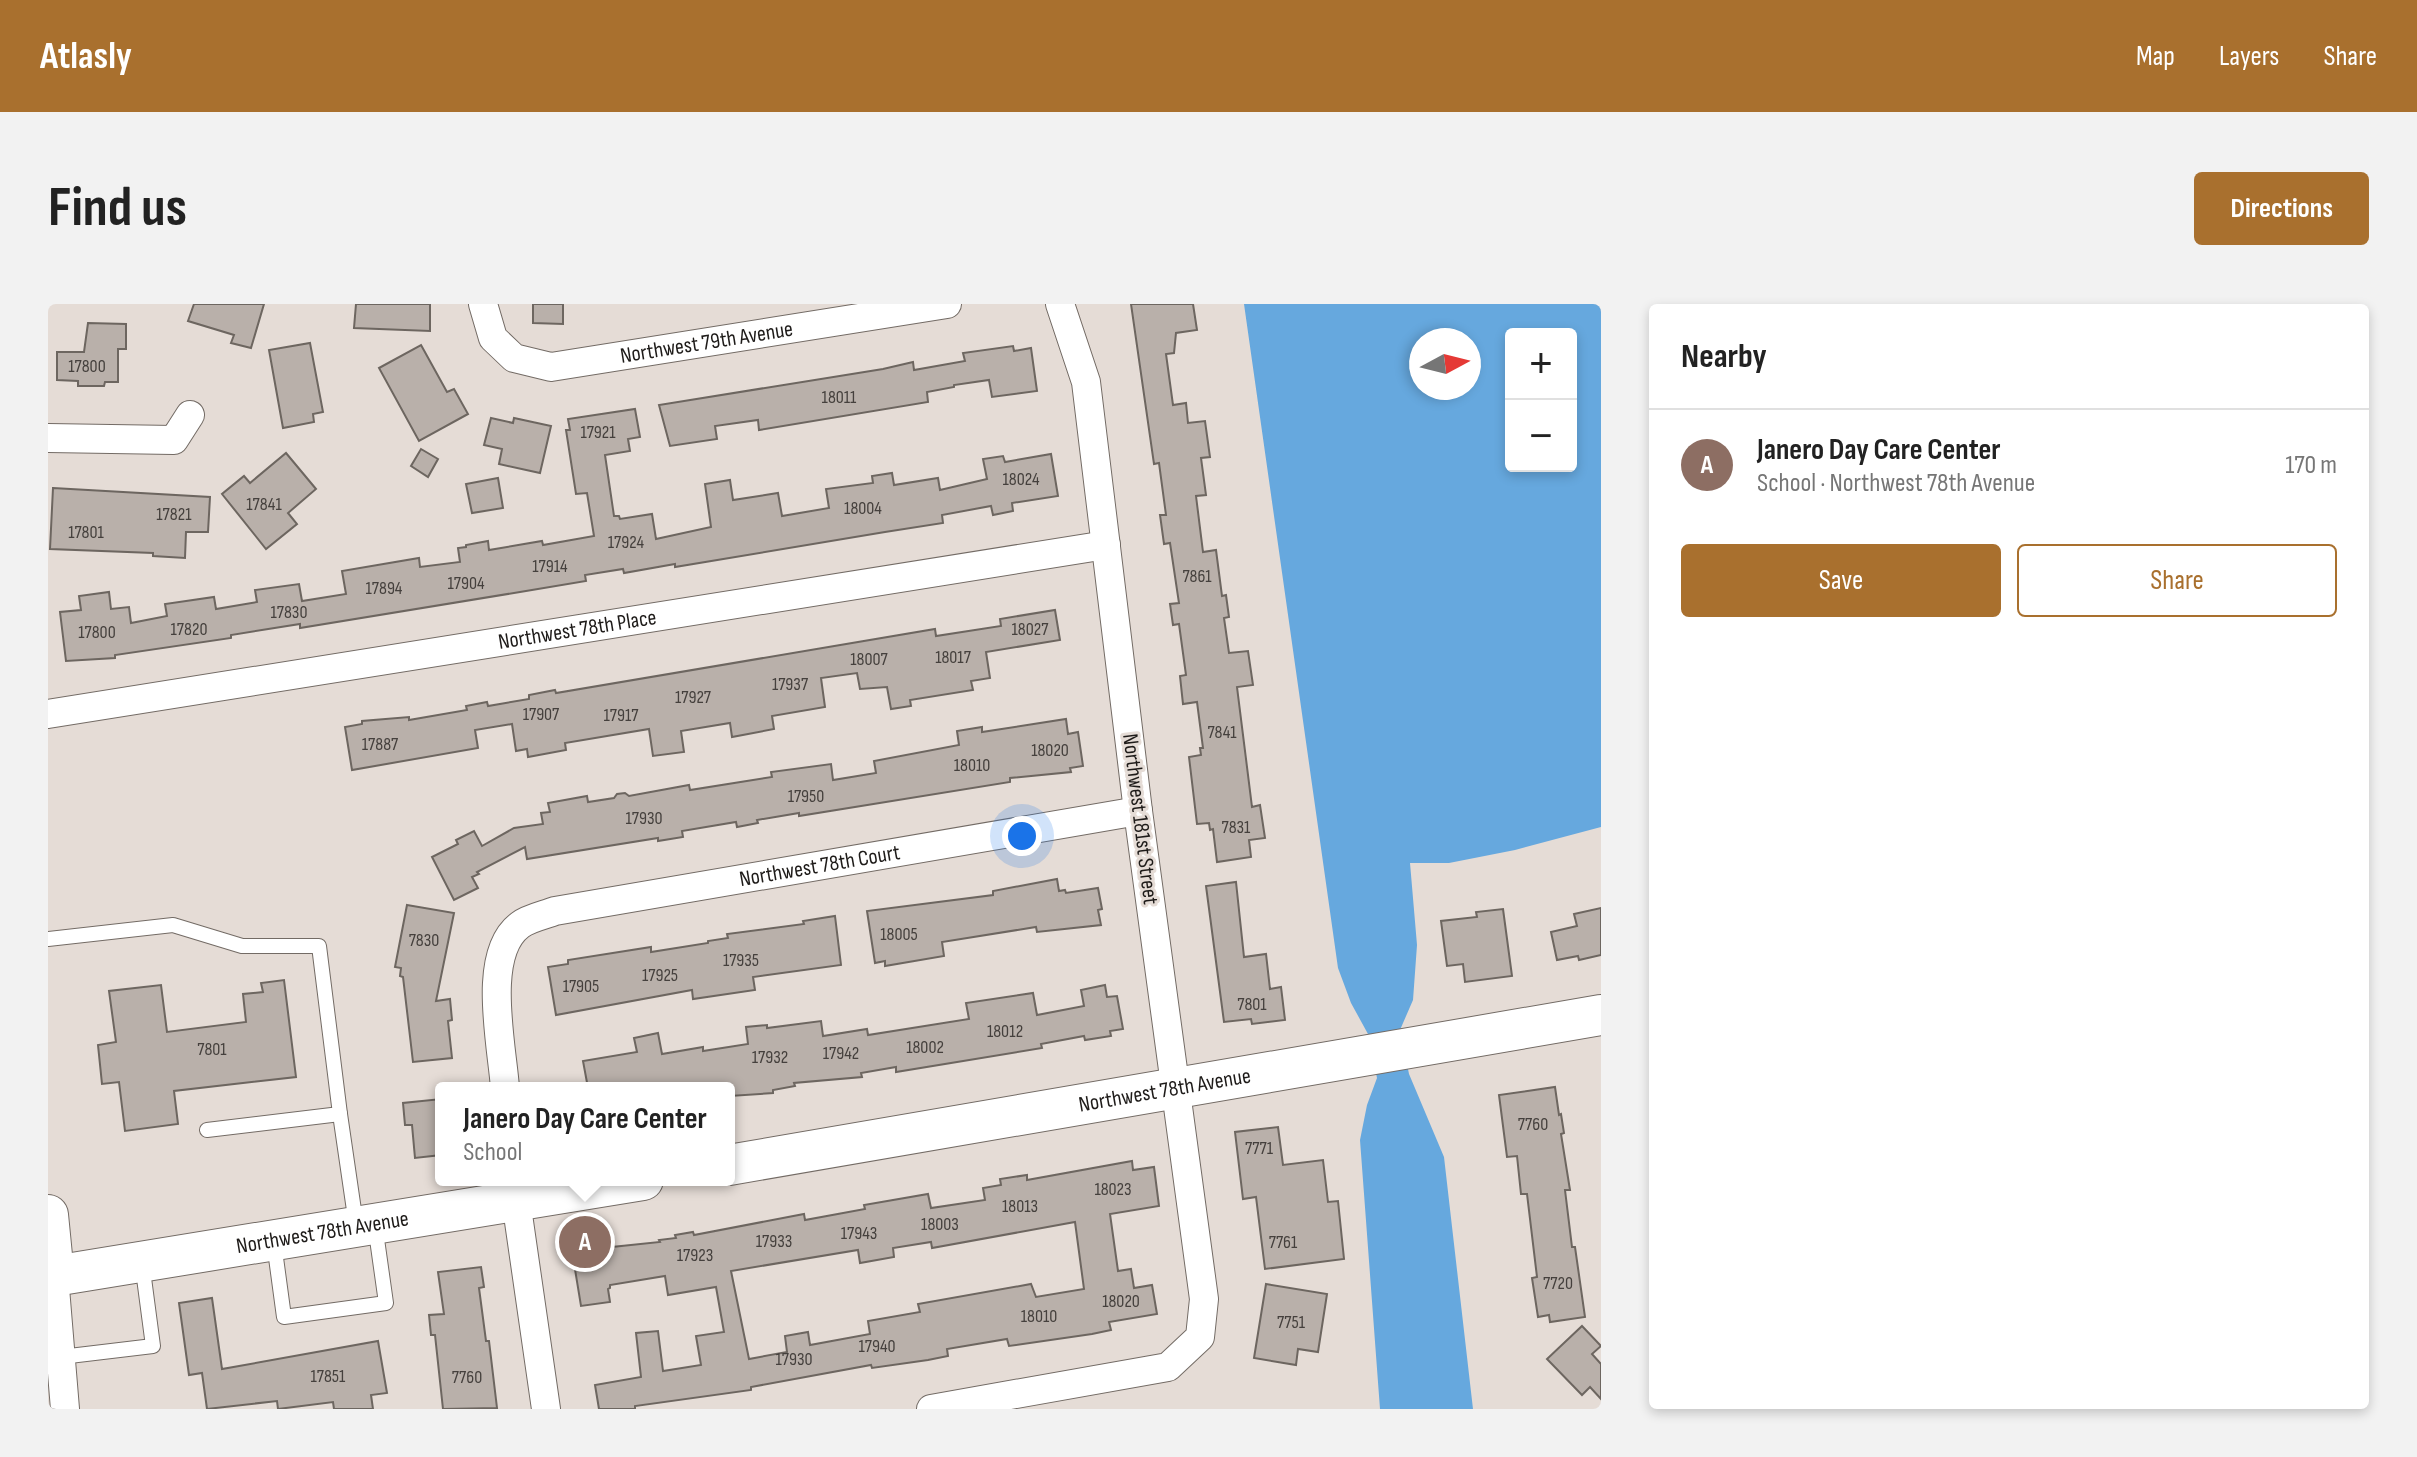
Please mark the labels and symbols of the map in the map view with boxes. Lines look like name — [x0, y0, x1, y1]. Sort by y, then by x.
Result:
street label: Northwest 79th Avenue — [618, 315, 795, 369]
north arrow — [1409, 328, 1481, 400]
house number: 17800 — [68, 356, 106, 377]
house number: 18011 — [822, 387, 857, 408]
house number: 17921 — [580, 422, 616, 443]
house number: 18024 — [1002, 469, 1040, 490]
house number: 17841 — [246, 494, 282, 515]
house number: 18004 — [844, 498, 882, 519]
house number: 17821 — [156, 504, 192, 525]
house number: 17801 — [68, 522, 104, 543]
house number: 17924 — [608, 532, 645, 553]
house number: 17914 — [532, 556, 568, 577]
house number: 7861 — [1182, 566, 1212, 587]
house number: 17904 — [448, 573, 485, 594]
house number: 17894 — [366, 578, 403, 599]
house number: 17830 — [271, 602, 307, 623]
street label: Northwest 78th Place — [496, 604, 658, 655]
house number: 17820 — [171, 619, 207, 640]
house number: 18027 — [1012, 619, 1049, 640]
house number: 17800 — [78, 622, 116, 643]
house number: 18017 — [935, 647, 972, 668]
house number: 18007 — [850, 649, 889, 670]
house number: 17937 — [772, 674, 809, 695]
house number: 17927 — [675, 687, 712, 708]
house number: 17907 — [523, 704, 560, 725]
house number: 17917 — [604, 705, 639, 726]
house number: 7841 — [1207, 722, 1237, 743]
street label: Northwest 181st Street — [1116, 732, 1164, 906]
house number: 17887 — [362, 734, 399, 755]
house number: 18020 — [1031, 740, 1069, 761]
house number: 18010 — [954, 755, 990, 776]
house number: 17950 — [788, 786, 824, 807]
house number: 17930 — [625, 808, 663, 829]
your location — [1002, 816, 1042, 856]
house number: 7831 — [1222, 817, 1251, 838]
street label: Northwest 78th Court — [737, 839, 902, 893]
house number: 18005 — [880, 924, 918, 945]
house number: 7830 — [409, 930, 439, 951]
house number: 17935 — [723, 950, 759, 971]
house number: 17925 — [642, 965, 678, 986]
house number: 17905 — [563, 976, 599, 997]
house number: 7801 — [1237, 994, 1267, 1015]
house number: 18012 — [987, 1021, 1023, 1042]
house number: 18002 — [906, 1037, 944, 1058]
house number: 7801 — [197, 1039, 227, 1060]
house number: 17942 — [823, 1043, 859, 1064]
house number: 17932 — [752, 1047, 788, 1068]
street label: Northwest 78th Avenue — [1076, 1062, 1253, 1118]
house number: 7760 — [1518, 1114, 1548, 1135]
house number: 7771 — [1245, 1138, 1274, 1159]
house number: 18023 — [1094, 1179, 1132, 1200]
house number: 18013 — [1002, 1196, 1038, 1217]
street label: Northwest 78th Avenue — [234, 1205, 411, 1260]
pin: A — [559, 1212, 611, 1272]
house number: 18003 — [921, 1214, 959, 1235]
house number: 17943 — [841, 1223, 877, 1244]
house number: 17933 — [756, 1231, 792, 1252]
house number: 7761 — [1269, 1232, 1298, 1253]
house number: 17923 — [677, 1245, 713, 1266]
house number: 7720 — [1543, 1273, 1573, 1294]
house number: 18020 — [1102, 1291, 1140, 1312]
house number: 18010 — [1021, 1306, 1057, 1327]
house number: 7751 — [1277, 1312, 1306, 1333]
house number: 17940 — [859, 1336, 896, 1357]
house number: 17930 — [775, 1349, 813, 1370]
house number: 17851 — [311, 1366, 346, 1387]
house number: 7760 — [452, 1367, 482, 1388]

